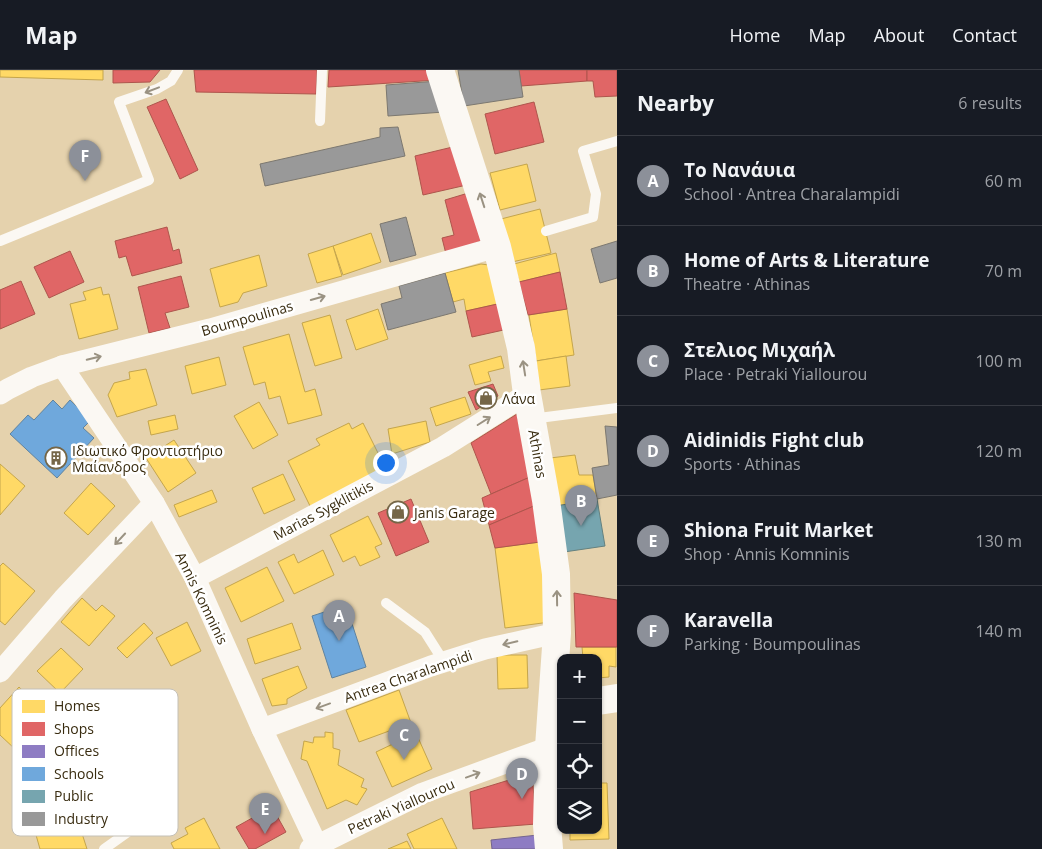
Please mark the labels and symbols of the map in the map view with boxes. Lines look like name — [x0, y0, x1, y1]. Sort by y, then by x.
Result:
one-way arrow — [145, 86, 160, 95]
pin: F — [69, 140, 101, 181]
one-way arrow — [476, 193, 486, 209]
one-way arrow — [310, 293, 326, 302]
street label: Boumpoulinas — [199, 296, 295, 340]
one-way arrow — [85, 353, 101, 362]
one-way arrow — [518, 360, 528, 376]
shop icon: Λάνα — [474, 386, 498, 410]
place label: Λάνα — [502, 389, 536, 408]
one-way arrow — [477, 416, 491, 426]
street label: Athinas — [524, 428, 552, 480]
place label: Ιδιωτικό Φροντιστήριο Μαίανδρος — [72, 441, 223, 476]
building icon: Ιδιωτικό Φροντιστήριο Μαίανδρος — [44, 446, 68, 470]
your location — [373, 450, 399, 476]
street label: Marias Sygklitikis — [270, 476, 377, 544]
pin: B — [565, 485, 597, 526]
shop icon: Janis Garage — [386, 500, 410, 524]
place label: Janis Garage — [412, 503, 495, 522]
one-way arrow — [114, 532, 126, 545]
street label: Annis Komninis — [171, 549, 233, 648]
one-way arrow — [552, 590, 561, 606]
pin: A — [323, 600, 355, 641]
one-way arrow — [502, 639, 518, 648]
street label: Antrea Charalampidi — [341, 645, 475, 707]
legend — [12, 689, 178, 836]
text: Homes — [54, 696, 101, 715]
one-way arrow — [316, 702, 331, 711]
text: Shops — [54, 719, 94, 738]
pin: C — [388, 719, 420, 760]
text: Offices — [54, 741, 99, 760]
pin: D — [506, 758, 538, 799]
text: Schools — [54, 764, 104, 783]
one-way arrow — [465, 770, 481, 779]
street label: Petraki Yiallourou — [344, 774, 458, 838]
text: Public — [54, 786, 94, 805]
pin: E — [249, 793, 281, 834]
text: Industry — [54, 809, 109, 828]

